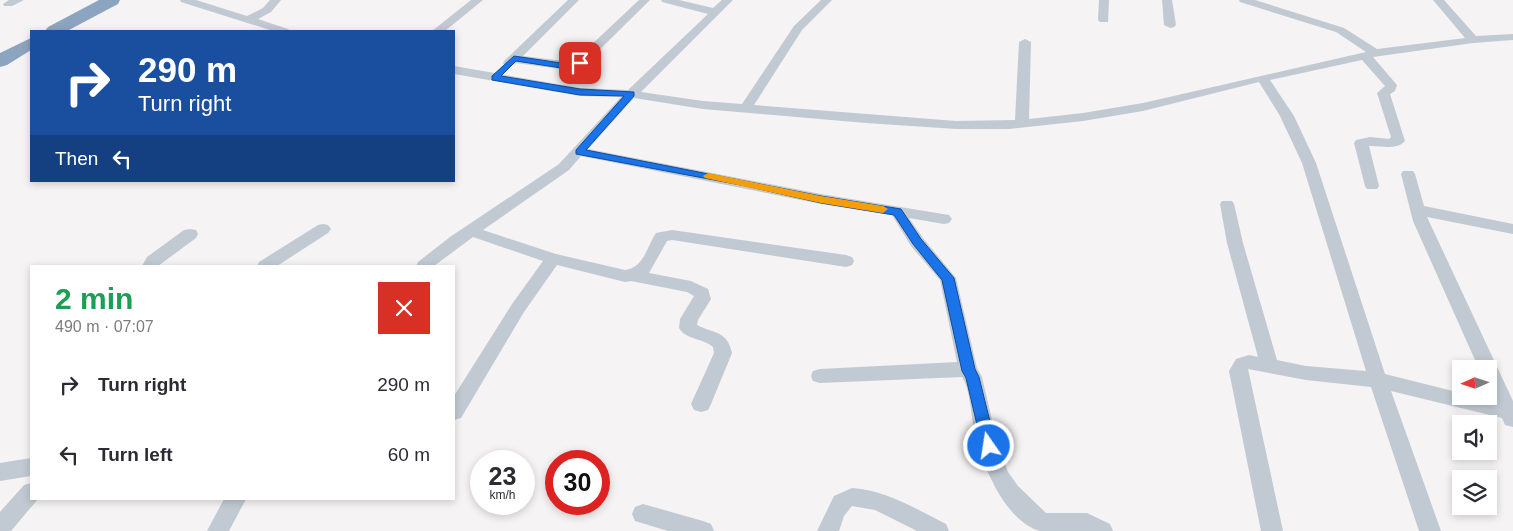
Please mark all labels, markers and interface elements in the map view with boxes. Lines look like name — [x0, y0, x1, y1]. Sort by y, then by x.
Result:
pin — [559, 42, 601, 84]
icon: arrive — [566, 49, 594, 77]
icon: right — [55, 50, 120, 115]
text: 290 m — [138, 50, 237, 89]
text: Turn right — [138, 91, 231, 116]
icon: left — [108, 145, 136, 173]
text: Then — [55, 148, 98, 169]
text: 2 min — [55, 282, 133, 315]
button: close — [378, 282, 430, 334]
text: 490 m · 07:07 — [55, 318, 154, 335]
north arrow — [1452, 360, 1498, 405]
map controls — [1452, 360, 1497, 515]
icon: right — [55, 371, 83, 399]
text: Turn right — [98, 374, 186, 395]
text: 290 m — [377, 374, 430, 395]
button: sound — [1452, 415, 1497, 460]
position arrow — [962, 419, 1014, 471]
icon: left — [55, 441, 83, 469]
text: Turn left — [98, 444, 173, 465]
text: 60 m — [388, 444, 430, 465]
speed limit sign: 30 — [545, 450, 610, 515]
text: 23 — [489, 462, 516, 490]
button: layers — [1452, 470, 1497, 515]
text: km/h — [489, 488, 516, 502]

